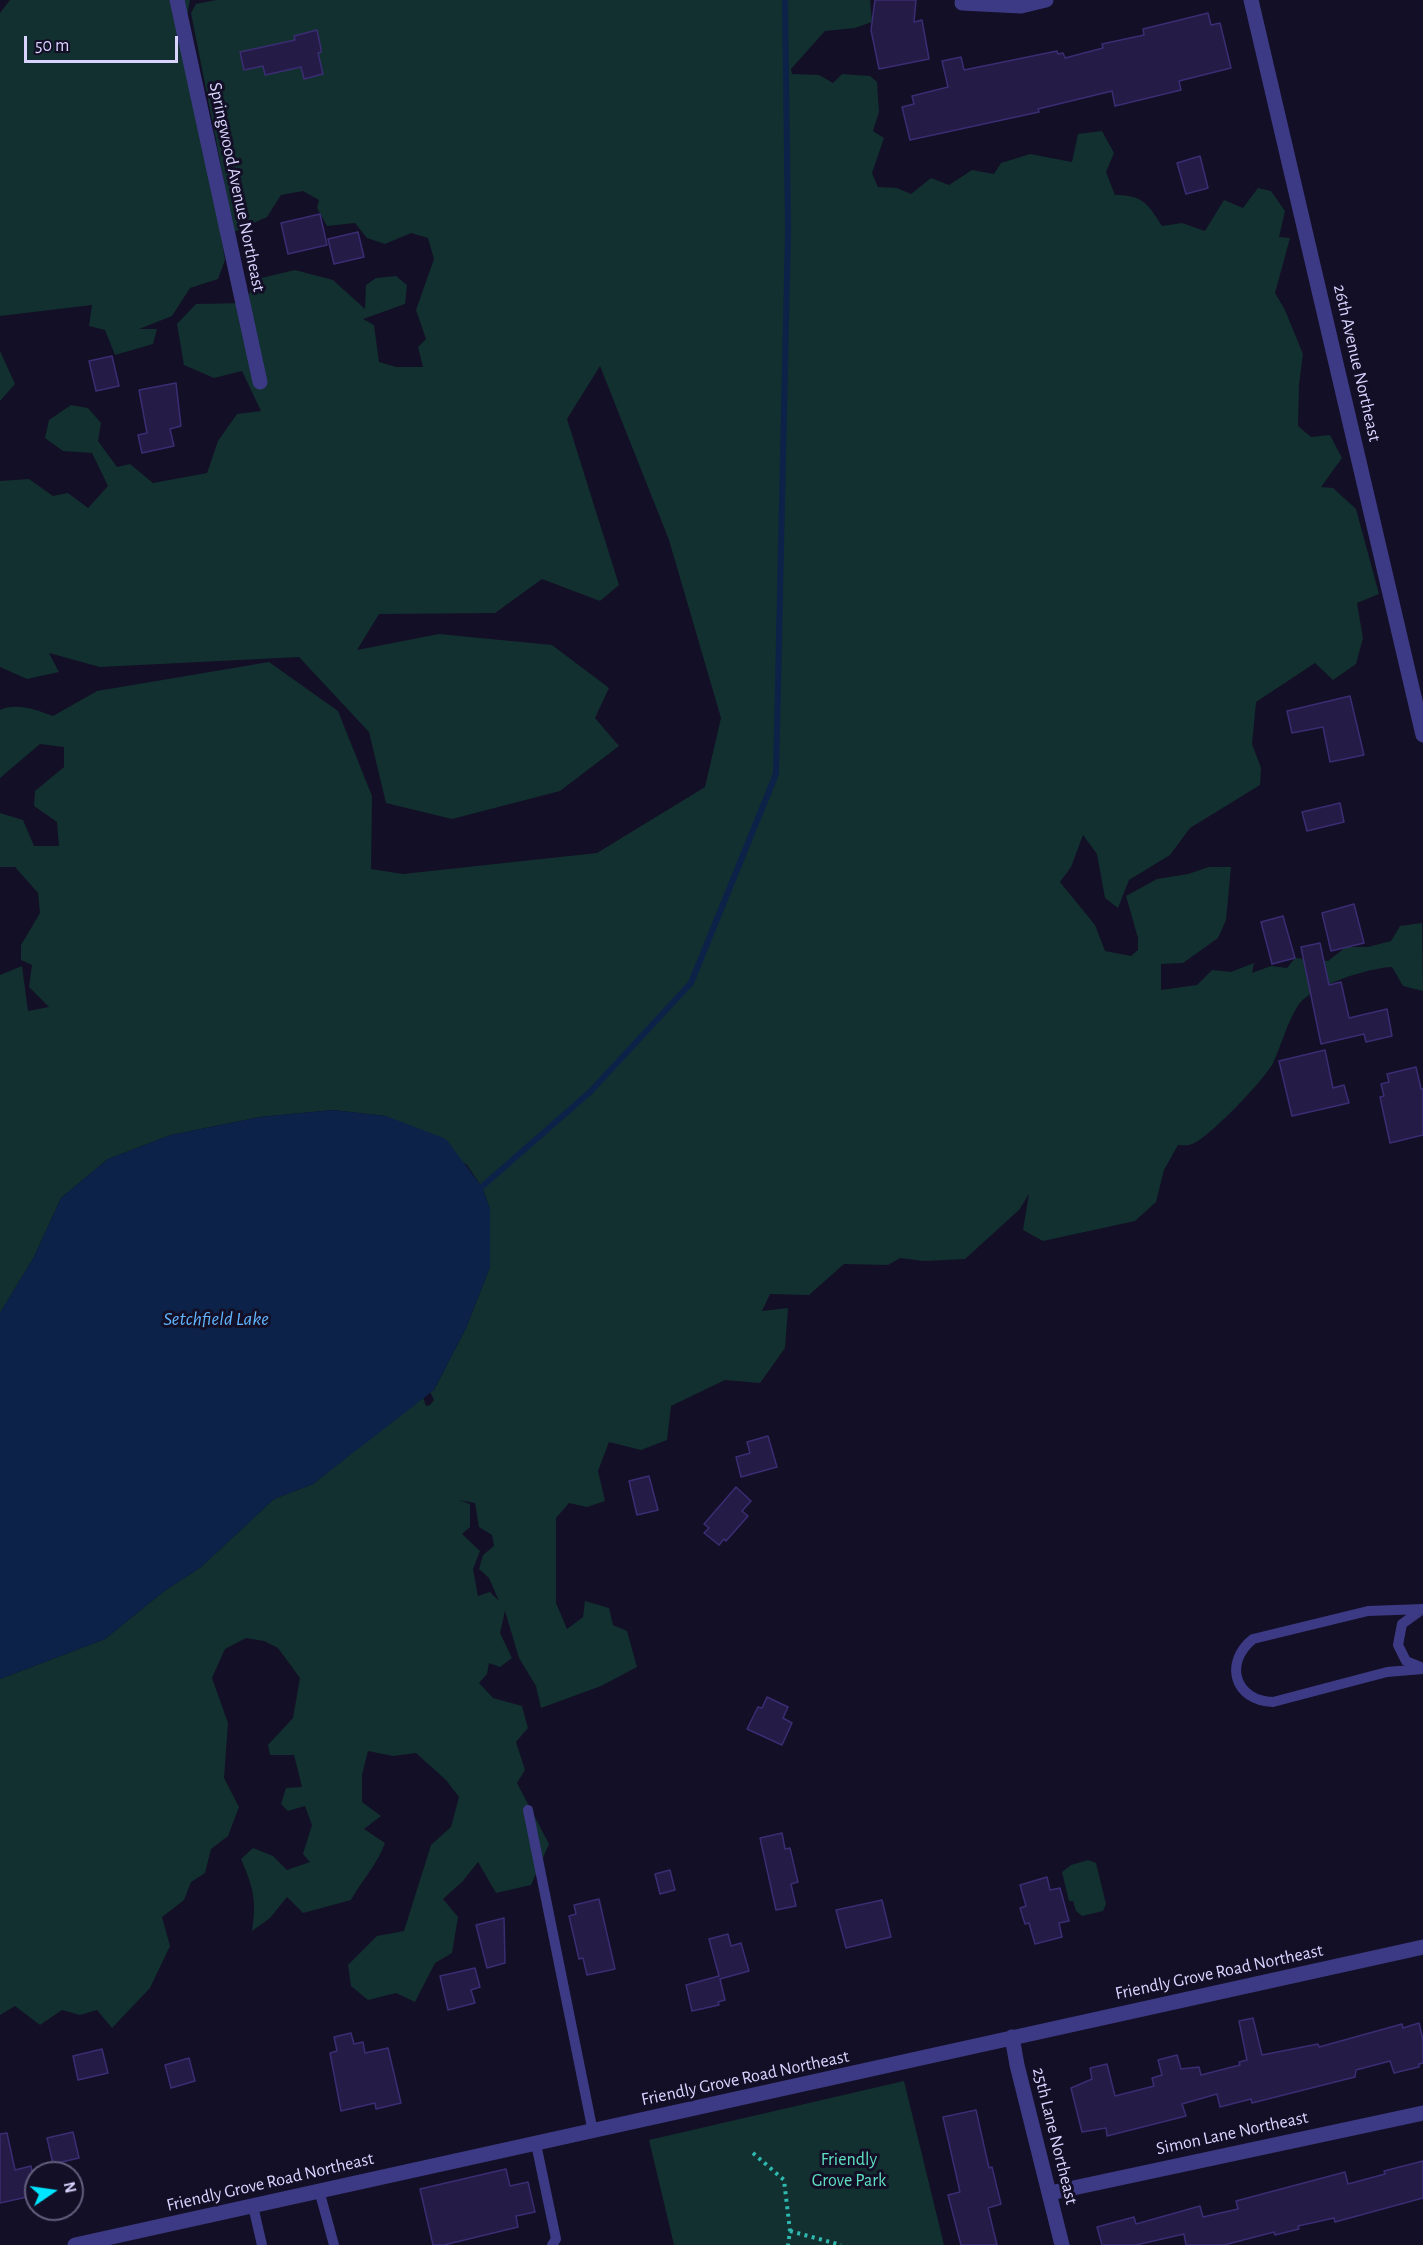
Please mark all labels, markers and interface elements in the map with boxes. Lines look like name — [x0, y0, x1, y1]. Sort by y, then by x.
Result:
scale bar — [27, 24, 182, 62]
text: 50 m — [35, 37, 69, 55]
street label: Springwood Avenue Northeast — [204, 80, 270, 294]
street label: 26th Avenue Northeast — [1328, 282, 1386, 444]
water label: Setchfield Lake — [163, 1307, 269, 1331]
street label: Friendly Grove Road Northeast — [1113, 1939, 1325, 2005]
street label: Friendly Grove Road Northeast — [639, 2045, 851, 2111]
street label: 25th Lane Northeast — [1028, 2065, 1082, 2207]
street label: Simon Lane Northeast — [1154, 2106, 1310, 2160]
street label: Friendly Grove Road Northeast — [164, 2148, 376, 2216]
park label: Friendly Grove Park — [812, 2149, 886, 2192]
north arrow — [24, 2161, 84, 2221]
text: N — [61, 2180, 79, 2195]

